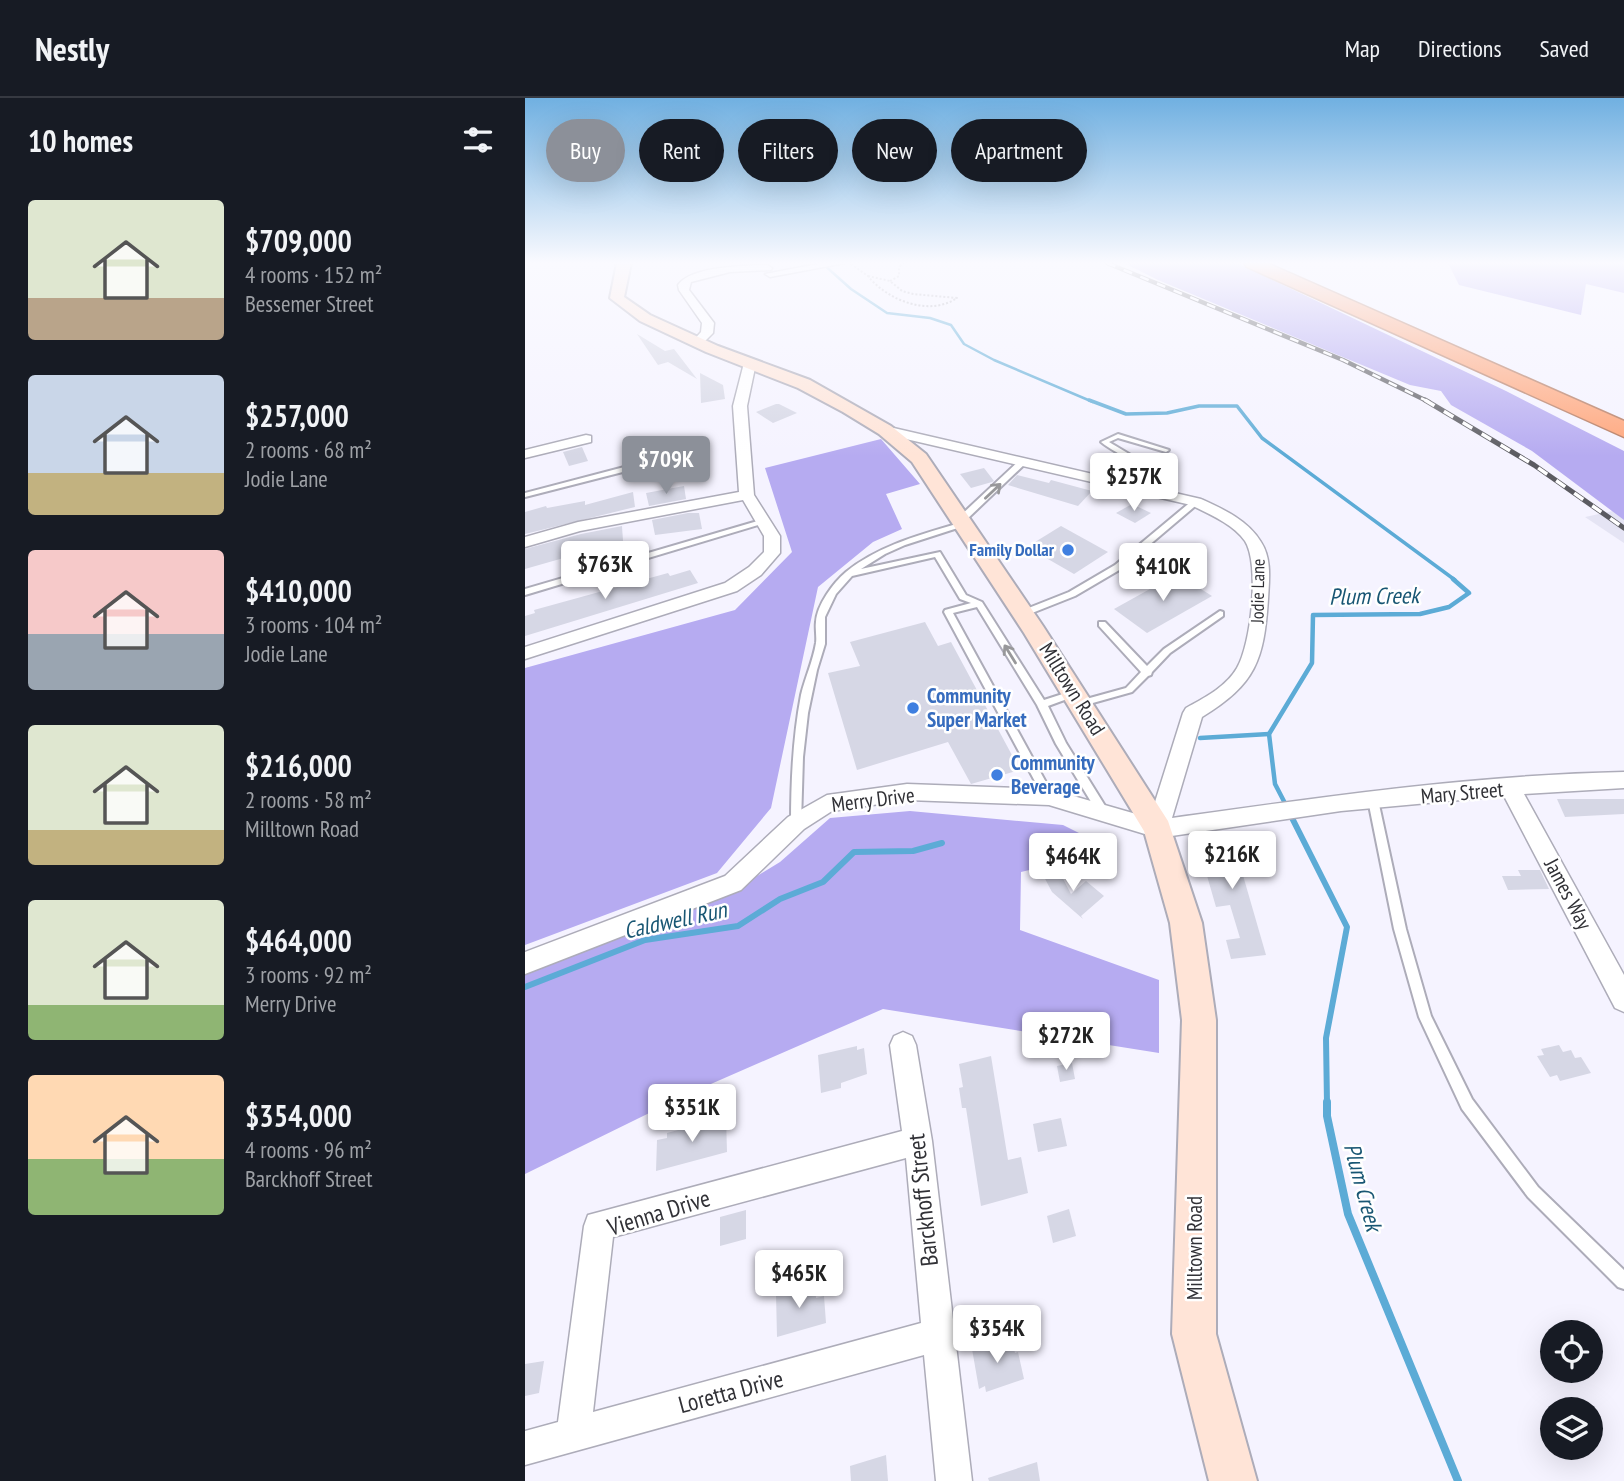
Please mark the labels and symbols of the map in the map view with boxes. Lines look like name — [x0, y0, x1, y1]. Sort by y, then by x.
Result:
pin: $709K — [617, 436, 715, 496]
pin: $257K — [1085, 454, 1183, 513]
one-way arrow — [984, 482, 1001, 499]
place label: Family Dollar — [969, 538, 1055, 561]
pin: $763K — [556, 542, 654, 601]
marker: Family Dollar — [1060, 542, 1076, 558]
pin: $410K — [1114, 544, 1212, 603]
street label: Jodie Lane — [1245, 558, 1270, 625]
water label: Plum Creek — [1329, 580, 1422, 611]
street label: Milltown Road — [1033, 637, 1111, 740]
one-way arrow — [1003, 644, 1017, 664]
place label: Community Super Market — [927, 682, 1027, 733]
marker: Community Super Market — [905, 700, 921, 716]
place label: Community Beverage — [1011, 749, 1095, 800]
marker: Community Beverage — [989, 767, 1005, 783]
street label: Mary Street — [1420, 775, 1505, 810]
street label: Merry Drive — [830, 781, 916, 818]
pin: $216K — [1183, 832, 1281, 891]
pin: $464K — [1024, 834, 1122, 893]
street label: James Way — [1538, 853, 1598, 934]
water label: Caldwell Run — [621, 894, 731, 945]
pin: $272K — [1017, 1012, 1115, 1072]
pin: $351K — [643, 1084, 741, 1144]
street label: Barckhoff Street — [900, 1132, 945, 1268]
water label: Plum Creek — [1338, 1140, 1390, 1237]
street label: Vienna Drive — [603, 1182, 714, 1243]
street label: Milltown Road — [1181, 1196, 1208, 1300]
pin: $465K — [750, 1250, 848, 1310]
pin: $354K — [948, 1306, 1046, 1365]
street label: Loretta Drive — [675, 1363, 787, 1420]

